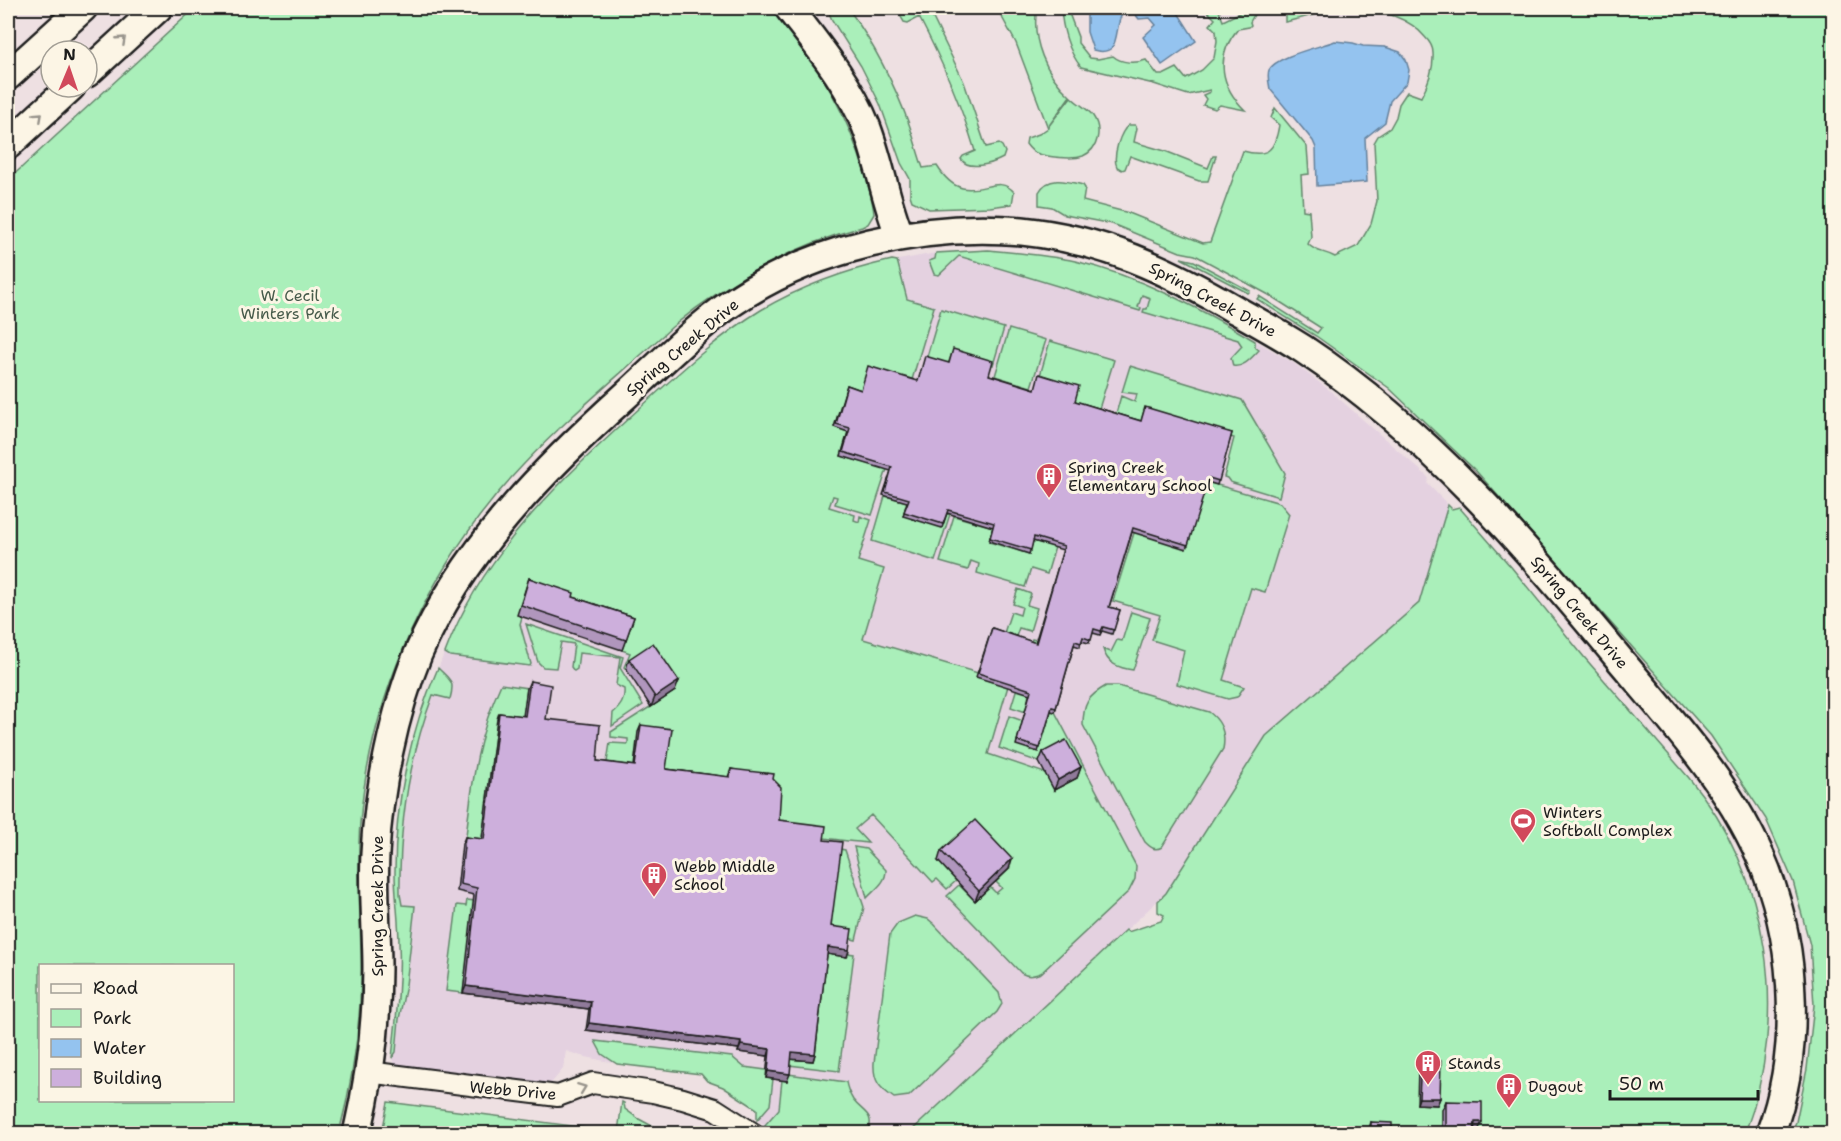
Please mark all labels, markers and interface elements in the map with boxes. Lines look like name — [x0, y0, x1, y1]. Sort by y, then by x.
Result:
one-way arrow — [116, 36, 126, 47]
north arrow — [39, 39, 99, 99]
text: N — [63, 44, 76, 65]
one-way arrow — [33, 112, 43, 123]
street label: Spring Creek Drive — [1145, 257, 1280, 342]
park label: W. Cecil Winters Park — [240, 285, 340, 324]
street label: Spring Creek Drive — [621, 294, 743, 401]
place label: Spring Creek Elementary School — [1068, 457, 1212, 496]
building icon: Spring Creek Elementary School — [1034, 461, 1064, 499]
street label: Spring Creek Drive — [1526, 551, 1633, 673]
place label: Winters Softball Complex — [1543, 802, 1672, 841]
sports icon: Winters Softball Complex — [1508, 806, 1538, 844]
street label: Spring Creek Drive — [367, 835, 388, 977]
place label: Webb Middle School — [674, 856, 776, 895]
building icon: Webb Middle School — [639, 860, 669, 898]
legend — [39, 964, 234, 1102]
text: Road — [93, 976, 138, 1000]
text: Park — [93, 1006, 132, 1030]
text: Water — [93, 1036, 146, 1060]
building icon: Stands — [1413, 1048, 1443, 1086]
place label: Stands — [1448, 1053, 1501, 1074]
scale bar — [1610, 1063, 1758, 1101]
text: Building — [93, 1066, 162, 1090]
building icon: Dugout — [1494, 1071, 1524, 1109]
text: 50 m — [1619, 1072, 1664, 1096]
street label: Webb Drive — [469, 1076, 557, 1105]
place label: Dugout — [1528, 1076, 1583, 1097]
one-way arrow — [576, 1082, 587, 1095]

